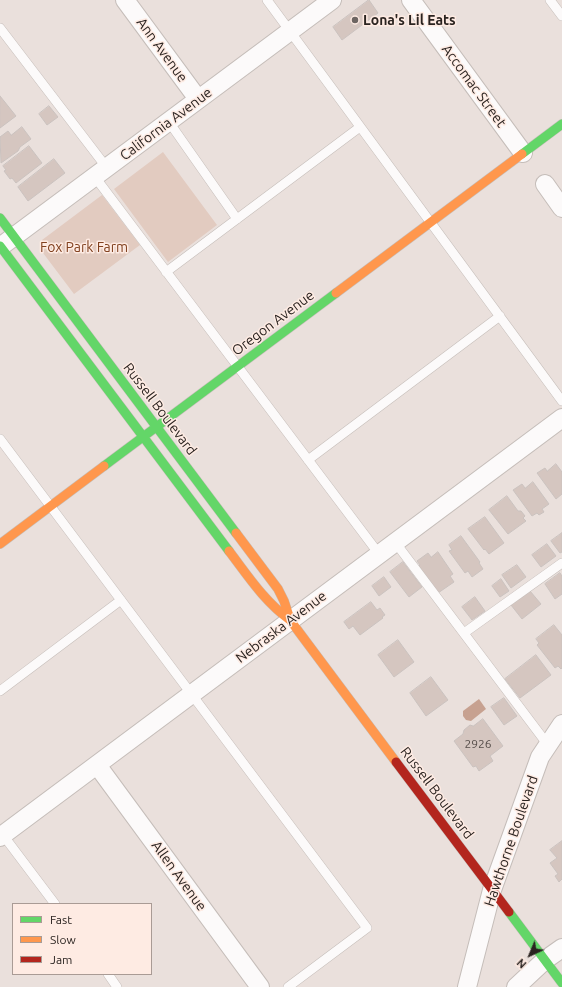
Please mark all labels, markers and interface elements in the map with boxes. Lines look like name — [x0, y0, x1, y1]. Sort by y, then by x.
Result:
place label: Lona's Lil Eats — [363, 12, 456, 28]
street label: Ann Avenue — [133, 15, 191, 85]
marker: Lona's Lil Eats — [350, 15, 360, 25]
street label: Accomac Street — [438, 41, 510, 131]
street label: California Avenue — [117, 84, 215, 164]
park label: Fox Park Farm — [40, 239, 128, 255]
street label: Oregon Avenue — [229, 287, 317, 359]
street label: Russell Boulevard — [120, 360, 200, 458]
street label: Nebraska Avenue — [232, 587, 330, 667]
house number: 2926 — [464, 737, 492, 751]
street label: Russell Boulevard — [397, 744, 477, 842]
street label: Hawthorne Boulevard — [481, 773, 541, 909]
street label: Allen Avenue — [148, 838, 210, 914]
legend — [12, 903, 152, 975]
text: Fast — [50, 913, 72, 926]
text: Slow — [50, 933, 76, 946]
north arrow — [510, 935, 550, 975]
text: Jam — [50, 953, 72, 966]
text: N — [515, 956, 529, 971]

